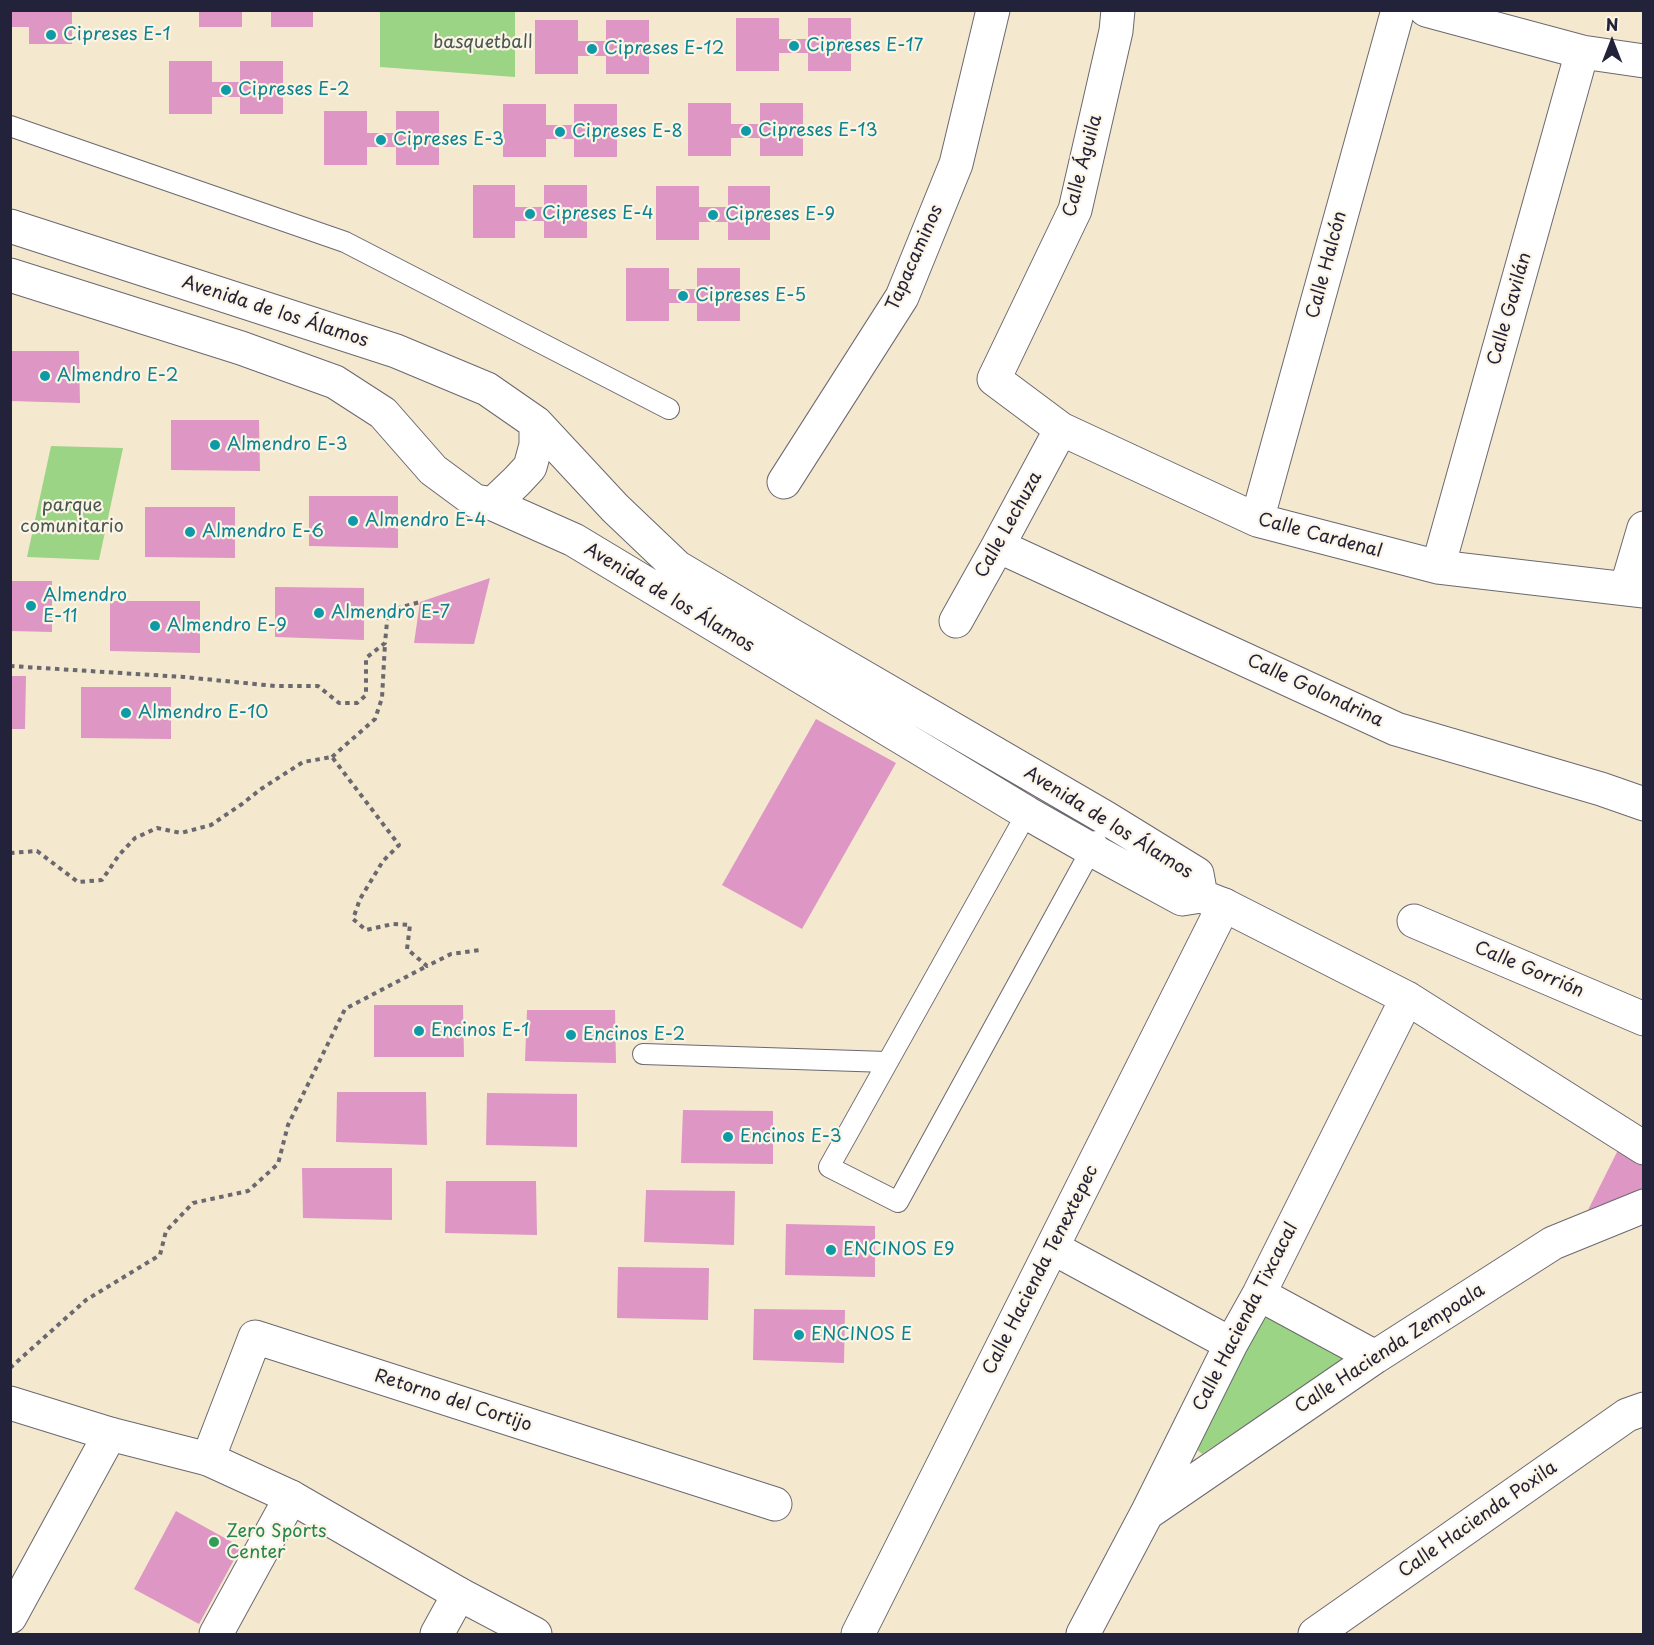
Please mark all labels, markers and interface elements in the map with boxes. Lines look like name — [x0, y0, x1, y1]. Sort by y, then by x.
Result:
north arrow — [1582, 12, 1642, 72]
text: N — [1606, 12, 1618, 36]
place label: Cipreses E-1 — [63, 24, 171, 46]
marker: Cipreses E-1 — [44, 28, 58, 42]
park label: basquetball — [433, 32, 533, 54]
place label: Cipreses E-17 — [806, 35, 923, 57]
place label: Cipreses E-12 — [604, 38, 724, 60]
marker: Cipreses E-17 — [787, 39, 801, 53]
marker: Cipreses E-12 — [585, 42, 599, 56]
place label: Cipreses E-2 — [238, 79, 350, 101]
marker: Cipreses E-2 — [219, 83, 233, 97]
street label: Calle Águila — [1059, 113, 1107, 219]
place label: Cipreses E-13 — [758, 120, 878, 142]
place label: Cipreses E-8 — [572, 121, 683, 143]
marker: Cipreses E-13 — [739, 124, 753, 138]
marker: Cipreses E-8 — [553, 125, 567, 139]
place label: Cipreses E-3 — [393, 129, 504, 151]
marker: Cipreses E-3 — [374, 133, 388, 147]
street label: Tapacaminos — [882, 202, 948, 314]
place label: Cipreses E-4 — [542, 203, 654, 225]
place label: Cipreses E-9 — [725, 204, 835, 226]
marker: Cipreses E-4 — [523, 207, 537, 221]
marker: Cipreses E-9 — [706, 208, 720, 222]
street label: Calle Halcón — [1302, 209, 1352, 321]
street label: Calle Gavilán — [1484, 250, 1536, 368]
street label: Avenida de los Álamos — [179, 272, 371, 352]
place label: Cipreses E-5 — [695, 285, 806, 307]
marker: Cipreses E-5 — [676, 289, 690, 303]
place label: Almendro E-2 — [57, 365, 178, 387]
marker: Almendro E-2 — [38, 369, 52, 383]
place label: Almendro E-3 — [227, 434, 348, 456]
marker: Almendro E-3 — [208, 438, 222, 452]
street label: Calle Lechuza — [971, 468, 1047, 582]
park label: parque comunitario — [20, 495, 124, 538]
street label: Calle Cardenal — [1256, 509, 1384, 563]
place label: Almendro E-4 — [365, 510, 486, 532]
marker: Almendro E-4 — [346, 514, 360, 528]
place label: Almendro E-6 — [202, 521, 324, 543]
marker: Almendro E-6 — [183, 525, 197, 539]
street label: Avenida de los Álamos — [580, 539, 758, 657]
place label: Almendro E-11 — [43, 585, 127, 628]
marker: Almendro E-11 — [24, 599, 38, 613]
place label: Almendro E-7 — [331, 602, 450, 624]
marker: Almendro E-7 — [312, 606, 326, 620]
place label: Almendro E-9 — [167, 615, 287, 637]
marker: Almendro E-9 — [148, 619, 162, 633]
street label: Calle Golondrina — [1244, 650, 1386, 732]
place label: Almendro E-10 — [138, 702, 268, 724]
marker: Almendro E-10 — [119, 706, 133, 720]
street label: Avenida de los Álamos — [1020, 762, 1196, 884]
street label: Calle Gorrión — [1471, 937, 1587, 1003]
place label: Encinos E-1 — [431, 1020, 529, 1042]
marker: Encinos E-1 — [412, 1024, 426, 1038]
place label: Encinos E-2 — [583, 1024, 685, 1046]
marker: Encinos E-2 — [564, 1028, 578, 1042]
place label: Encinos E-3 — [740, 1126, 842, 1148]
marker: Encinos E-3 — [721, 1130, 735, 1144]
street label: Calle Hacienda Tenextepec — [979, 1162, 1103, 1378]
street label: Calle Hacienda Tixcacal — [1189, 1219, 1303, 1415]
place label: ENCINOS E9 — [843, 1239, 955, 1261]
marker: ENCINOS E9 — [824, 1243, 838, 1257]
street label: Calle Hacienda Zempoala — [1291, 1280, 1489, 1418]
place label: ENCINOS E — [811, 1324, 912, 1346]
marker: ENCINOS E — [792, 1328, 806, 1342]
street label: Retorno del Cortijo — [372, 1365, 534, 1437]
street label: Calle Hacienda Poxila — [1395, 1457, 1561, 1583]
place label: Zero Sports Center — [226, 1521, 327, 1564]
marker: Zero Sports Center — [207, 1535, 221, 1549]

